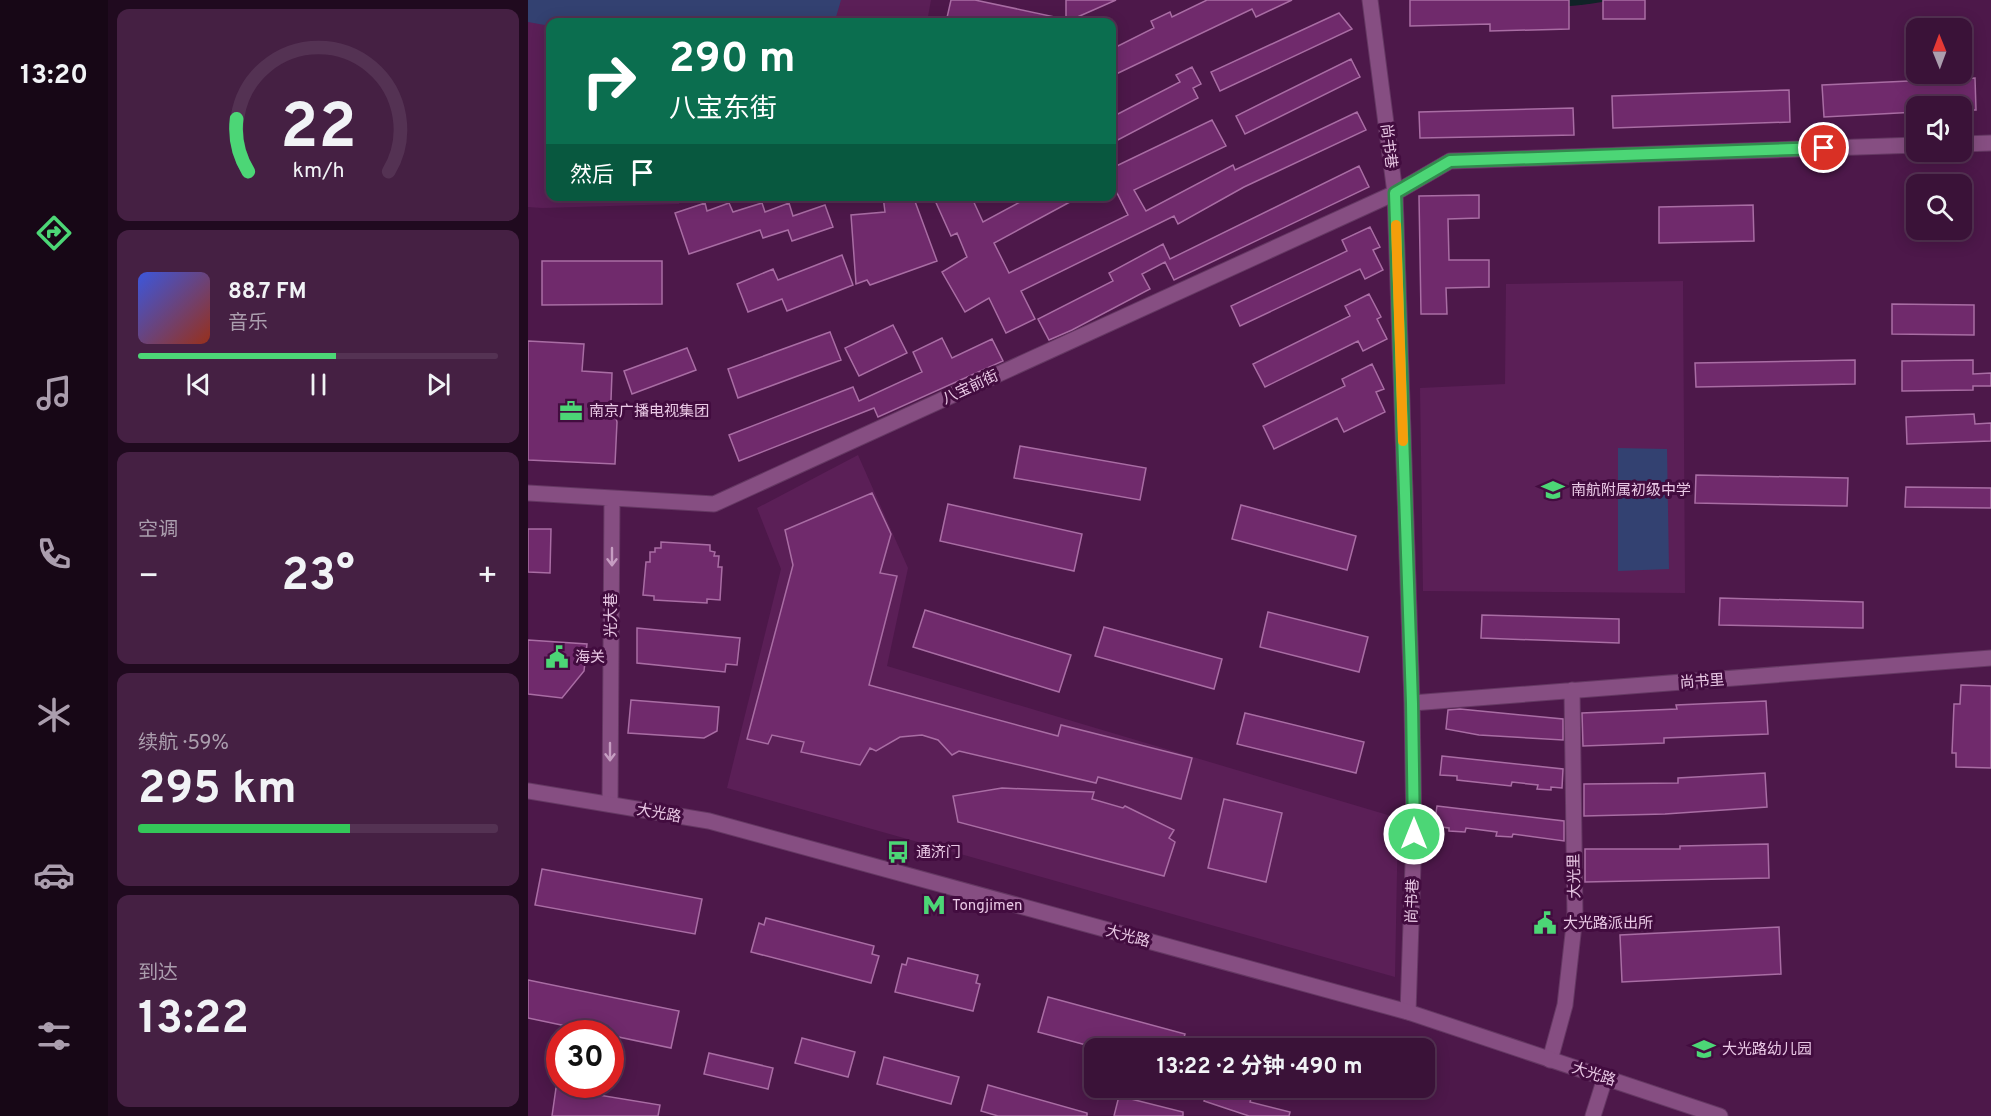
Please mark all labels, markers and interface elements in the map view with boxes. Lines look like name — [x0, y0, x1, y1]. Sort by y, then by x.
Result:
north arrow — [1906, 18, 1972, 84]
map controls — [1906, 18, 1972, 240]
text: 290 m — [669, 34, 796, 87]
icon: right — [570, 42, 648, 120]
text: 13:20 — [20, 59, 88, 93]
text: 22 — [280, 91, 356, 170]
text: 八宝东街 — [669, 93, 777, 127]
button: sound — [1906, 96, 1972, 162]
pin — [1798, 122, 1849, 173]
street label: 尚书巷 — [1375, 123, 1400, 170]
icon: arrive — [1807, 131, 1840, 164]
icon: arrive — [626, 156, 659, 189]
text: km/h — [292, 159, 344, 186]
text: 然后 — [570, 163, 614, 190]
button: search — [1906, 174, 1972, 240]
icon: directions — [33, 212, 75, 254]
text: 88.7 FM — [228, 279, 306, 306]
text: 音乐 — [228, 311, 268, 337]
street label: 八宝前街 — [939, 367, 1002, 410]
icon: previous — [182, 368, 215, 401]
icon: pause — [302, 368, 335, 401]
icon: next — [422, 368, 455, 401]
icon: music — [33, 372, 75, 414]
office icon: 南京广播电视集团 — [558, 398, 584, 424]
place label: 南京广播电视集团 — [589, 403, 709, 422]
school or university icon: 南航附属初级中学 — [1540, 477, 1566, 503]
place label: 南航附属初级中学 — [1571, 481, 1691, 501]
text: 空调 — [138, 518, 178, 544]
icon: phone — [33, 533, 75, 575]
one-way arrow — [606, 546, 618, 566]
text: 23° — [281, 549, 355, 606]
text: − — [138, 557, 159, 599]
text: + — [477, 557, 498, 599]
street label: 光大巷 — [603, 592, 622, 638]
public building icon: 海关 — [544, 644, 570, 670]
place label: 海关 — [575, 649, 605, 668]
street label: 尚书里 — [1679, 671, 1725, 694]
icon: climate — [33, 694, 75, 736]
text: 续航 · 59% — [138, 731, 229, 757]
one-way arrow — [604, 741, 616, 761]
text: 295 km — [138, 762, 297, 819]
street label: 大光路 — [635, 801, 683, 828]
position arrow — [1382, 802, 1446, 866]
bus stop icon: 通济门 — [885, 839, 911, 865]
place label: 通济门 — [916, 844, 961, 863]
street label: 大光里 — [1566, 853, 1585, 899]
icon: car — [33, 854, 75, 896]
street label: 尚书巷 — [1403, 878, 1424, 924]
metro station icon: Tongjimen — [921, 892, 947, 918]
place label: Tongjimen — [952, 897, 1023, 916]
public building icon: 大光路派出所 — [1532, 910, 1558, 936]
place label: 大光路派出所 — [1563, 915, 1653, 934]
street label: 大光路 — [1103, 922, 1152, 952]
text: 到达 — [138, 961, 178, 987]
text: 13:22 — [138, 992, 249, 1049]
icon: filters — [33, 1015, 75, 1057]
speed limit sign: 30 — [546, 1020, 624, 1098]
school or university icon: 大光路幼儿园 — [1691, 1036, 1717, 1062]
place label: 大光路幼儿园 — [1722, 1041, 1812, 1060]
text: 13:22 · 2 分钟 · 490 m — [1156, 1054, 1363, 1081]
street label: 大光路 — [1569, 1059, 1618, 1091]

